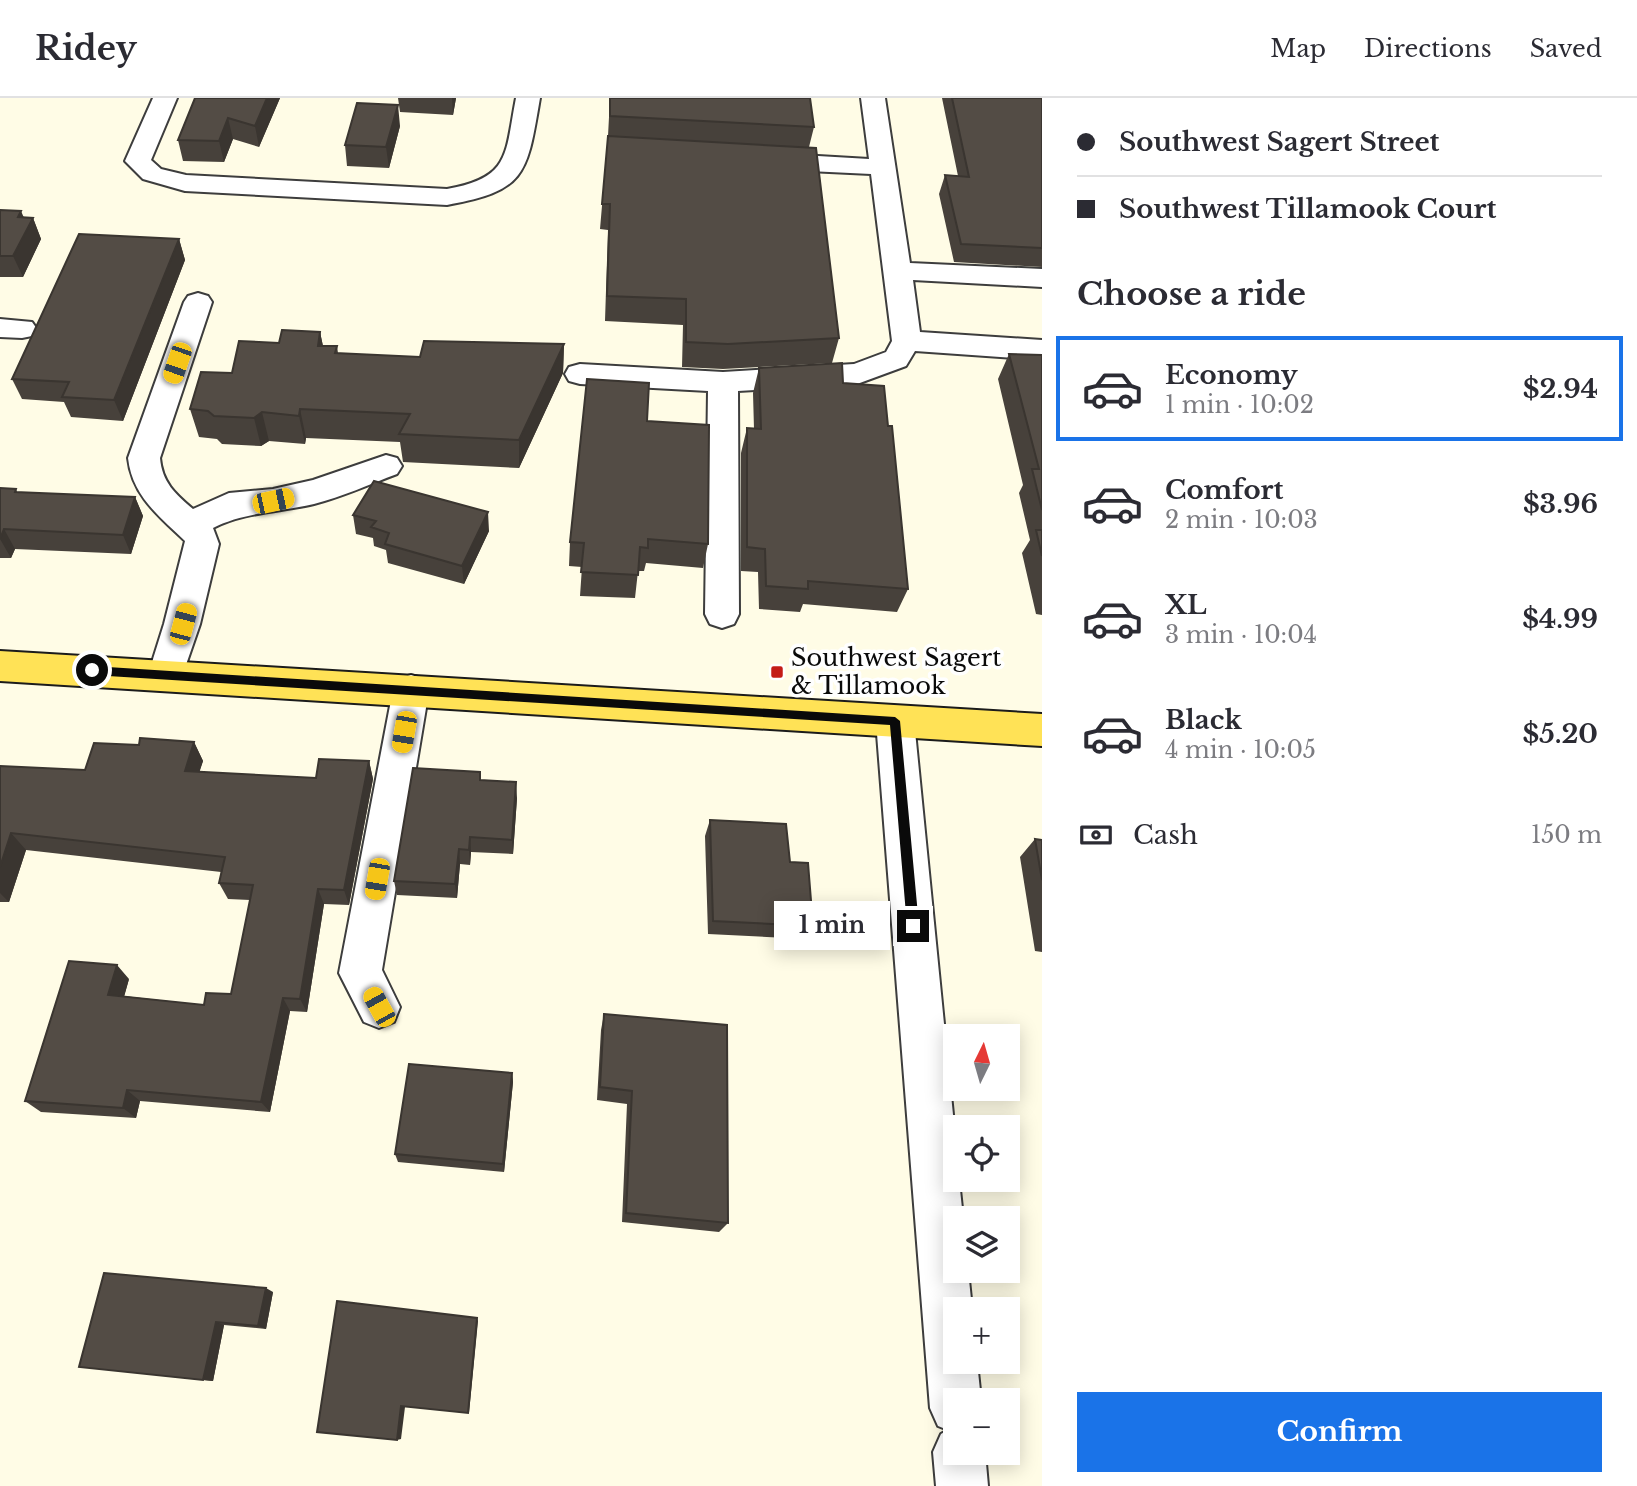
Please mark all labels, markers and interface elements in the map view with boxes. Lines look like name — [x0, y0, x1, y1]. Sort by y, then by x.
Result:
text: Ridey — [35, 28, 137, 69]
text: Map — [1270, 34, 1326, 63]
text: Directions — [1364, 34, 1492, 63]
text: Saved — [1530, 34, 1602, 63]
text: Southwest Sagert Street — [1119, 126, 1440, 158]
text: Southwest Tillamook Court — [1119, 193, 1497, 225]
text: Choose a ride — [1077, 274, 1306, 314]
car — [161, 340, 194, 386]
icon: car — [1081, 357, 1144, 420]
text: Economy — [1165, 359, 1298, 391]
text: $2.94 — [1523, 373, 1598, 405]
text: 1 min · 10:02 — [1165, 391, 1314, 419]
icon: car — [1081, 472, 1144, 535]
text: Comfort — [1165, 474, 1283, 506]
car — [251, 486, 296, 516]
text: $3.96 — [1523, 488, 1598, 520]
text: 2 min · 10:03 — [1165, 506, 1318, 534]
icon: car — [1081, 587, 1144, 650]
text: XL — [1165, 589, 1207, 621]
car — [168, 601, 199, 647]
text: $4.99 — [1522, 603, 1598, 635]
text: 3 min · 10:04 — [1165, 621, 1317, 649]
place label: Southwest Sagert & Tillamook — [791, 643, 1001, 700]
route start — [76, 654, 108, 686]
marker: Southwest Sagert & Tillamook — [769, 664, 785, 680]
icon: car — [1081, 702, 1144, 765]
text: Black — [1165, 704, 1242, 736]
car — [391, 709, 418, 755]
text: $5.20 — [1522, 718, 1598, 750]
text: 4 min · 10:05 — [1165, 736, 1316, 764]
icon: cash — [1077, 816, 1115, 854]
text: Cash — [1133, 819, 1198, 851]
text: 150 m — [1531, 821, 1602, 849]
car — [364, 856, 391, 902]
callout: 1 min — [773, 902, 888, 950]
route end — [897, 910, 929, 942]
text: 1 min — [799, 911, 865, 939]
car — [360, 984, 399, 1030]
north arrow — [943, 1024, 1020, 1101]
map controls — [943, 1024, 1020, 1465]
button: locate — [943, 1115, 1020, 1192]
button: layers — [943, 1206, 1020, 1283]
button: + — [943, 1297, 1020, 1374]
button: − — [943, 1388, 1020, 1465]
button: Confirm — [1077, 1392, 1602, 1472]

